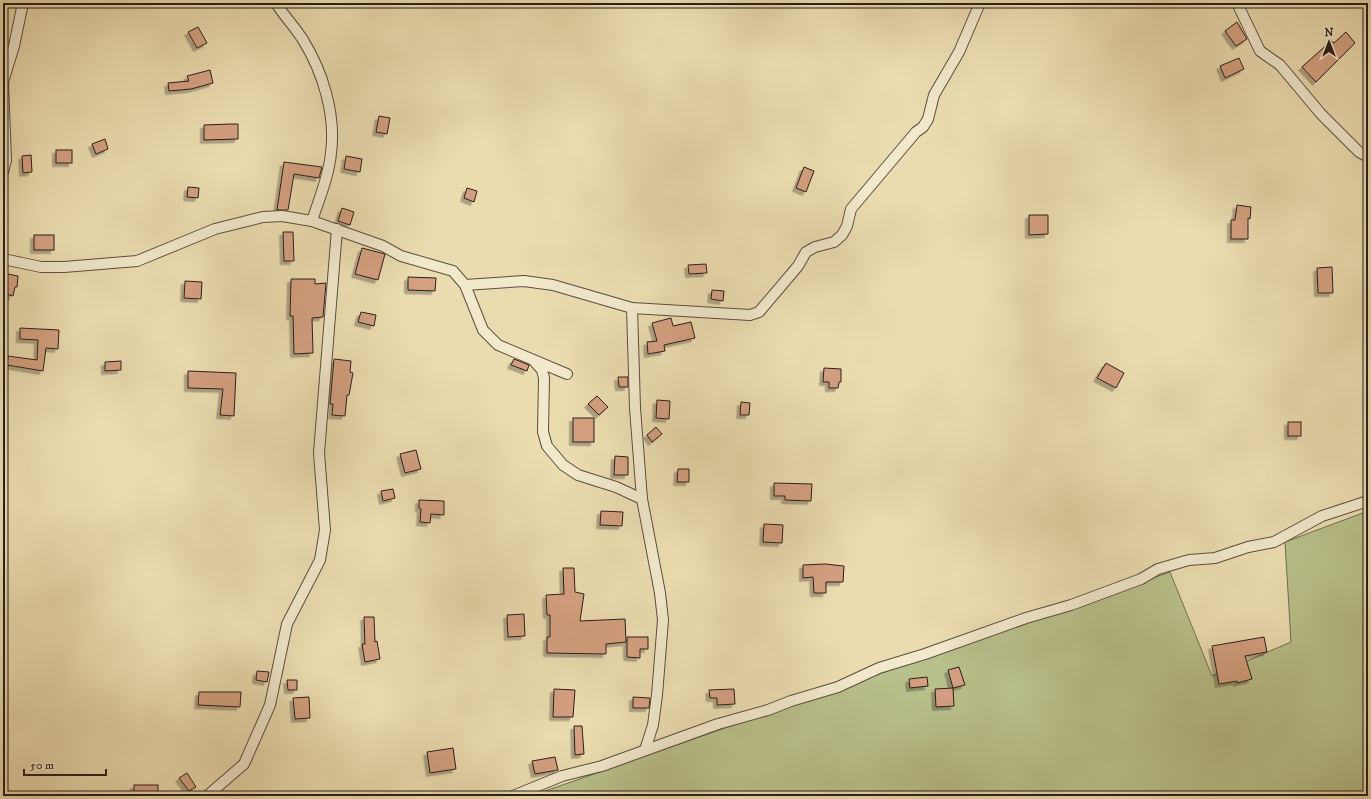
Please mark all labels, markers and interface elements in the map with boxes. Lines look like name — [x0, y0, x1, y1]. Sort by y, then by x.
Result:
north arrow — [1309, 22, 1349, 62]
text: N — [1324, 26, 1334, 40]
scale bar — [24, 751, 106, 777]
text: 50 m — [30, 758, 54, 773]

